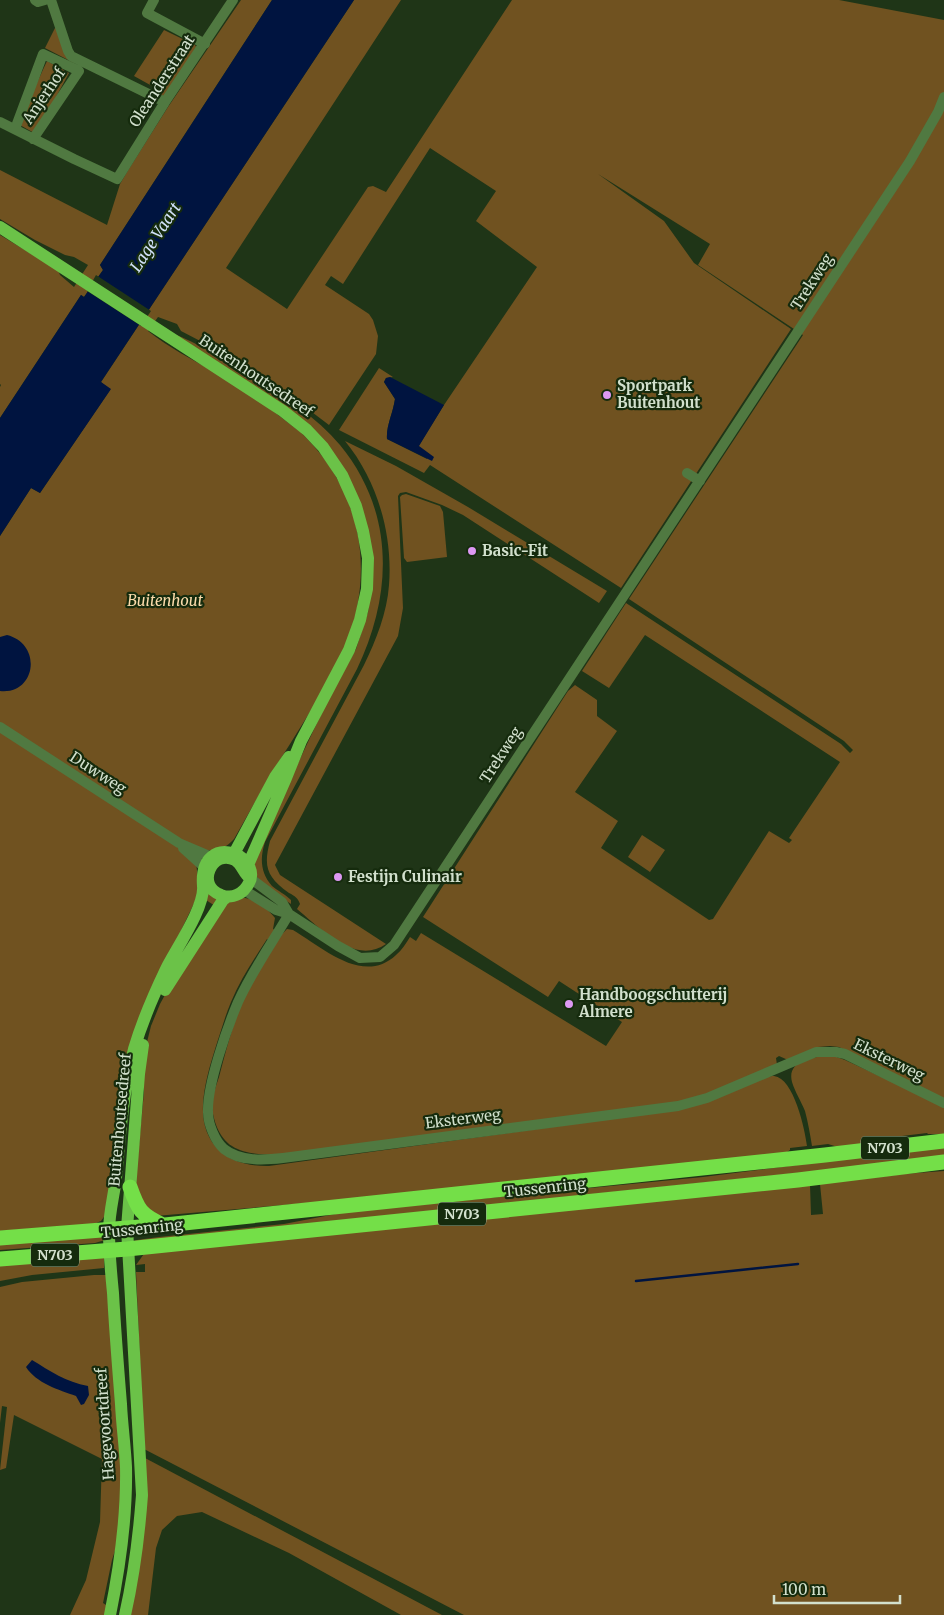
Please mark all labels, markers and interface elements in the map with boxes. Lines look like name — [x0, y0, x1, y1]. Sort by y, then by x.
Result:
street label: Oleanderstraat — [125, 31, 199, 131]
street label: Anjerhof — [17, 63, 70, 128]
water label: Lage Vaart — [125, 198, 185, 275]
street label: Trekweg — [786, 250, 837, 314]
street label: Buitenhoutsedreef — [196, 330, 318, 422]
place label: Sportpark Buitenhout — [617, 376, 700, 412]
marker: Sportpark Buitenhout — [601, 389, 613, 401]
place label: Basic-Fit — [482, 541, 548, 560]
marker: Basic-Fit — [466, 545, 478, 557]
park label: Buitenhout — [127, 591, 204, 610]
street label: Trekweg — [475, 723, 526, 787]
street label: Duwweg — [66, 747, 130, 798]
place label: Festijn Culinair — [348, 867, 462, 886]
marker: Festijn Culinair — [332, 871, 344, 883]
place label: Handboogschutterij Almere — [578, 985, 728, 1021]
marker: Handboogschutterij Almere — [563, 998, 575, 1010]
street label: Eksterweg — [851, 1034, 928, 1085]
street label: Buitenhoutsedreef — [104, 1051, 135, 1187]
street label: Eksterweg — [424, 1104, 502, 1133]
road number: N703 — [861, 1136, 909, 1160]
street label: Tussenring — [503, 1174, 587, 1201]
road number: N703 — [438, 1202, 486, 1226]
street label: Tussenring — [100, 1215, 184, 1242]
road number: N703 — [31, 1244, 79, 1266]
street label: Hagevoortdreef — [91, 1366, 118, 1481]
scale bar — [774, 1572, 900, 1604]
text: 100 m — [782, 1580, 826, 1599]

